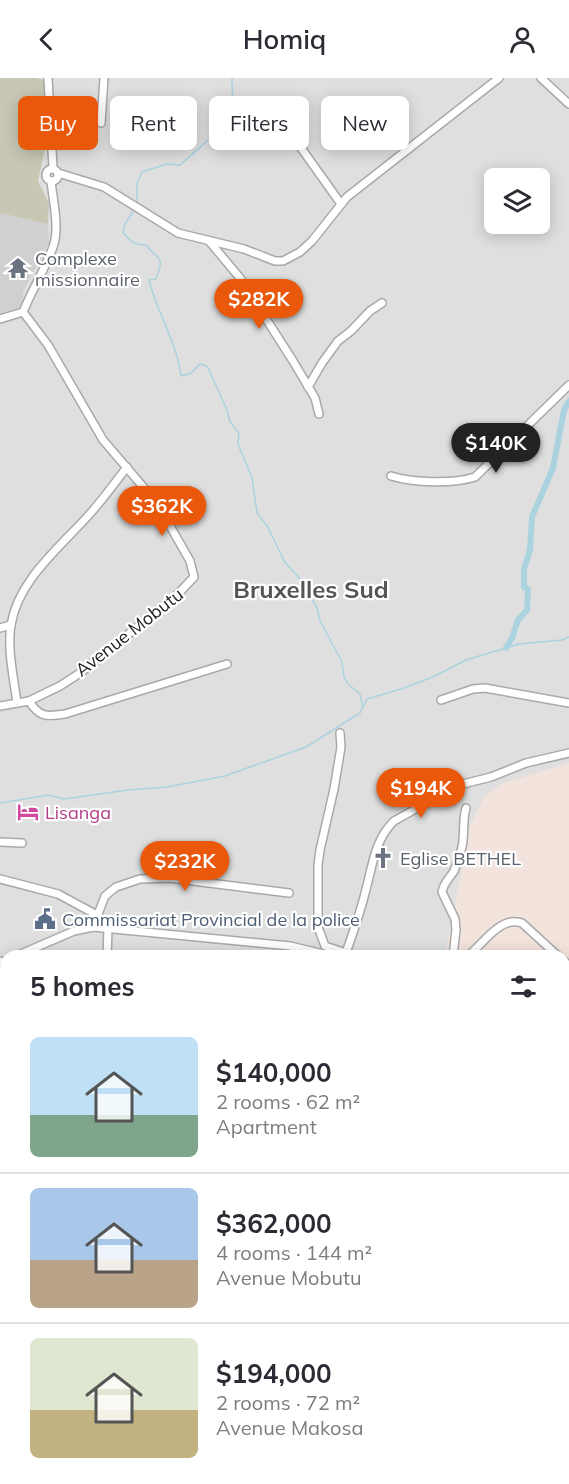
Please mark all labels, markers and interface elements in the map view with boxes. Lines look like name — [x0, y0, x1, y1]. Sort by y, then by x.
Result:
text: Homiq — [243, 22, 326, 56]
icon: back — [30, 23, 63, 56]
icon: person — [506, 23, 539, 56]
chip: Buy — [18, 96, 98, 150]
chip: Rent — [110, 96, 197, 150]
chip: Filters — [209, 96, 309, 150]
chip: New — [321, 96, 409, 150]
map controls — [484, 168, 550, 234]
button: layers — [484, 168, 550, 234]
place label: Complexe missionnaire — [35, 247, 140, 291]
temple icon: Complexe missionnaire — [6, 256, 30, 280]
pin: $282K — [217, 279, 301, 330]
text: $282K — [228, 286, 290, 311]
pin: $140K — [454, 423, 538, 474]
text: $140K — [465, 430, 527, 455]
pin: $362K — [120, 486, 204, 537]
text: $362K — [131, 493, 193, 518]
district label: Bruxelles Sud — [233, 574, 389, 604]
street label: Avenue Mobutu — [70, 583, 188, 681]
pin: $194K — [379, 768, 463, 819]
text: $194K — [390, 775, 452, 800]
hotel icon: Lisanga — [16, 800, 40, 824]
place label: Lisanga — [45, 801, 111, 824]
pin: $232K — [143, 841, 227, 892]
church icon: Eglise BETHEL — [371, 846, 395, 870]
place label: Eglise BETHEL — [400, 847, 521, 870]
text: $232K — [154, 848, 216, 873]
public building icon: Commissariat Provincial de la police — [33, 907, 57, 931]
place label: Commissariat Provincial de la police — [62, 908, 360, 931]
text: 5 homes — [30, 970, 134, 1003]
icon: filters — [507, 970, 540, 1003]
text: $140,000 — [216, 1056, 332, 1089]
icon: home — [78, 1061, 150, 1133]
text: 2 rooms · 62 m² — [216, 1089, 360, 1114]
text: Apartment — [216, 1114, 317, 1139]
text: $362,000 — [216, 1207, 332, 1240]
icon: home — [78, 1212, 150, 1284]
text: 4 rooms · 144 m² — [216, 1240, 372, 1265]
text: Avenue Mobutu — [216, 1265, 362, 1290]
text: $194,000 — [216, 1357, 332, 1390]
icon: home — [78, 1362, 150, 1434]
text: 2 rooms · 72 m² — [216, 1390, 360, 1415]
text: Avenue Makosa — [216, 1415, 363, 1440]

